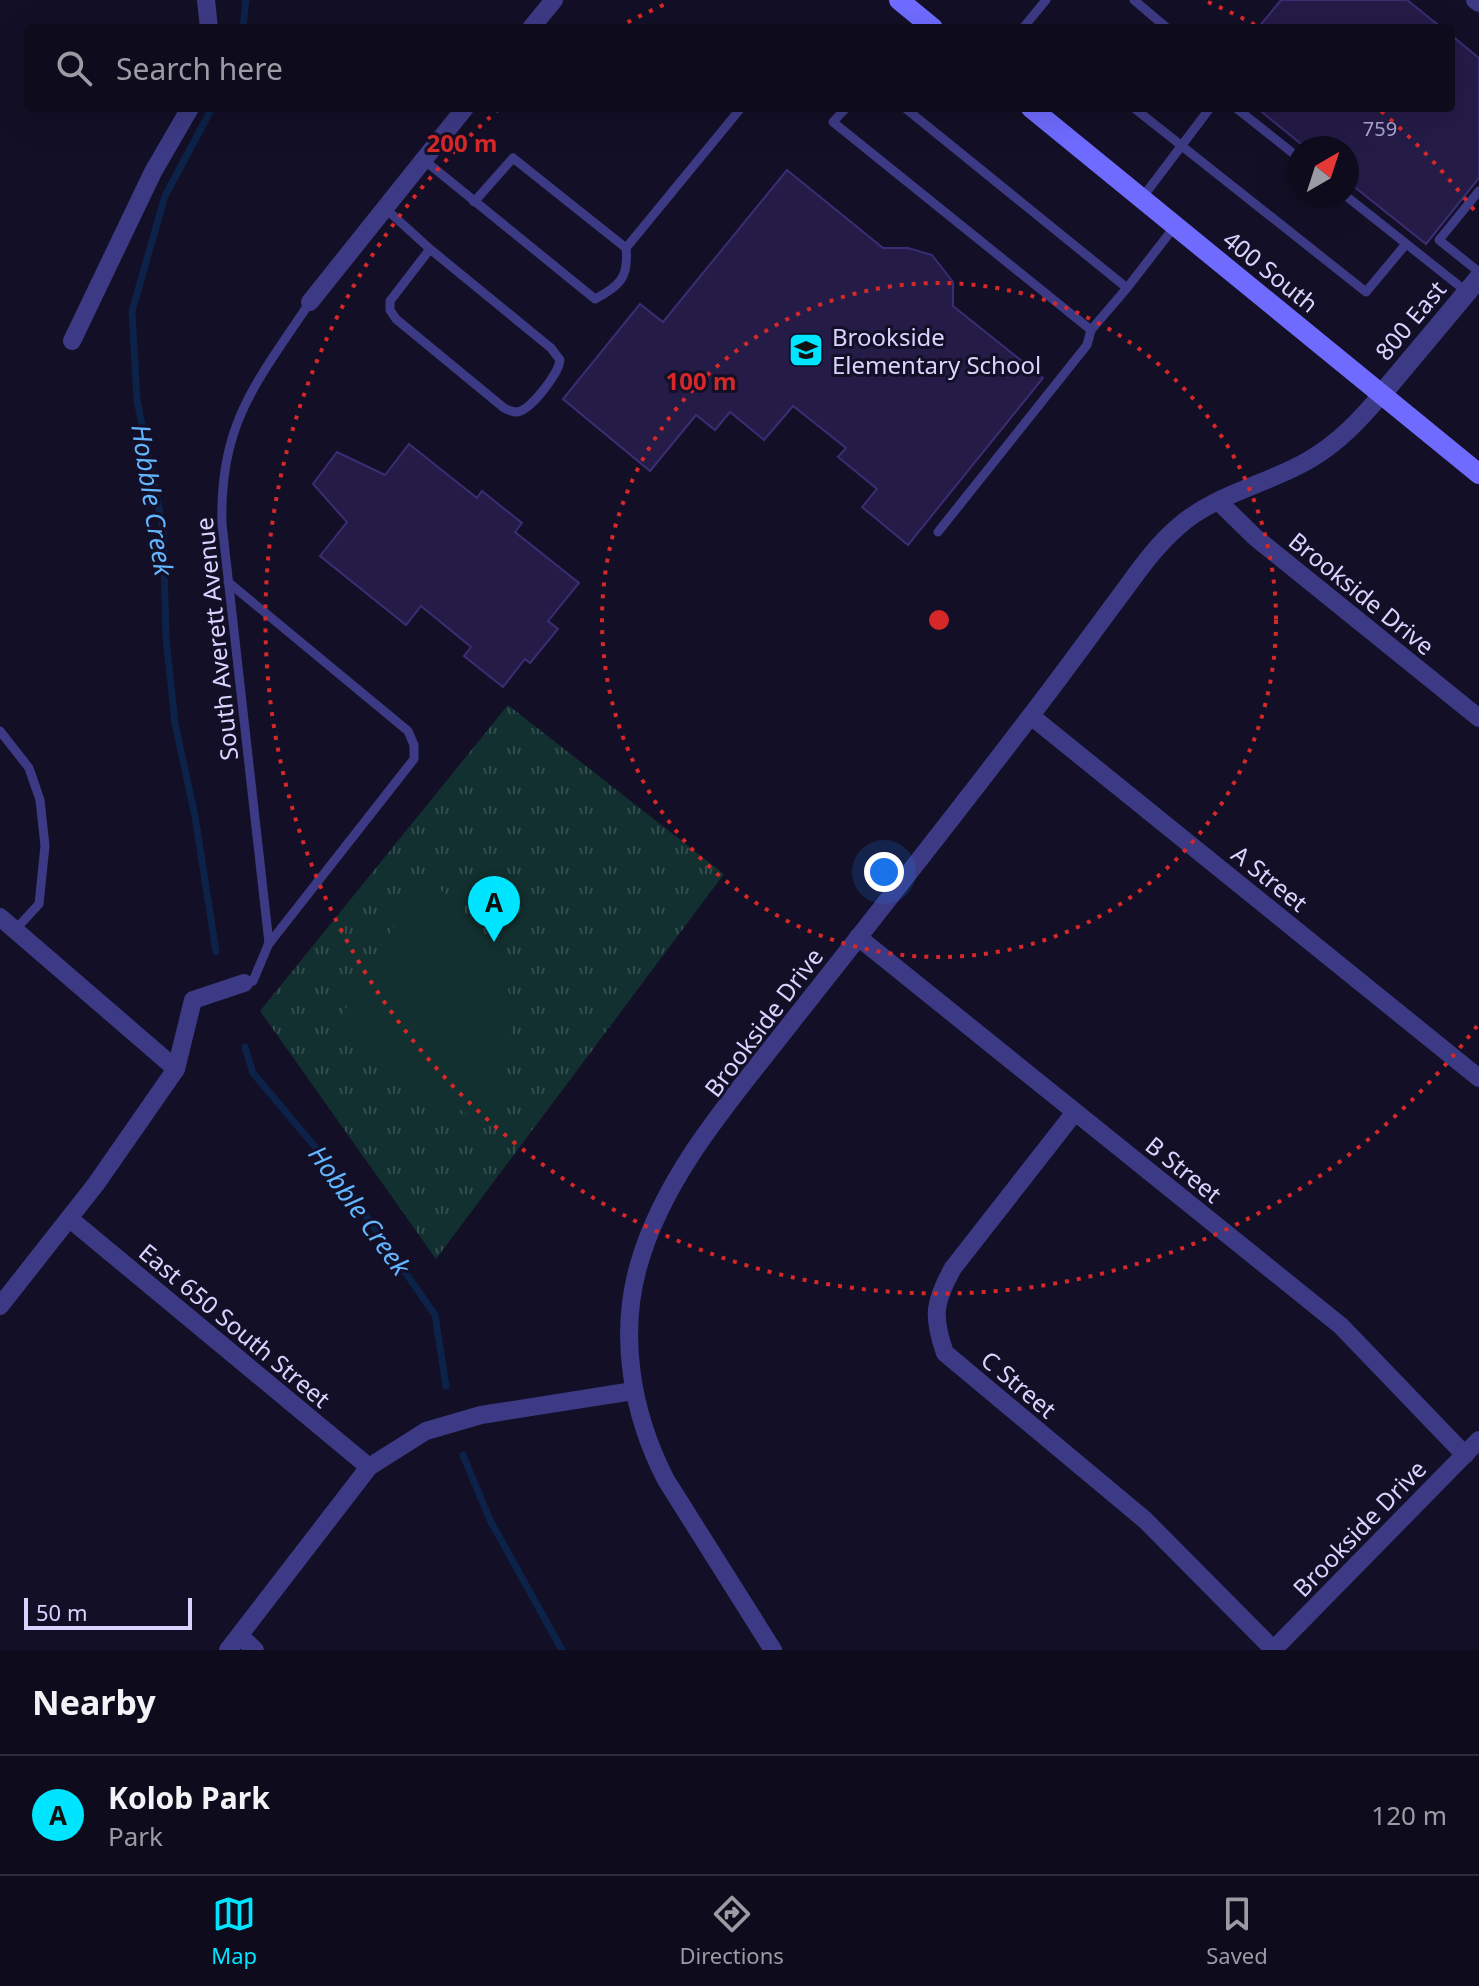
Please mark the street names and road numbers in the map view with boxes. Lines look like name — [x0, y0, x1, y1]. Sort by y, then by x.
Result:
street label: 400 South — [1217, 222, 1325, 320]
street label: 800 East — [1367, 273, 1453, 367]
street label: South Averett Avenue — [187, 516, 245, 762]
street label: Brookside Drive — [1282, 524, 1442, 662]
street label: A Street — [1225, 837, 1315, 919]
street label: Brookside Drive — [696, 941, 830, 1103]
street label: B Street — [1139, 1128, 1229, 1210]
street label: East 650 South Street — [133, 1235, 338, 1415]
street label: C Street — [975, 1343, 1064, 1425]
street label: Brookside Drive — [1285, 1452, 1433, 1604]

